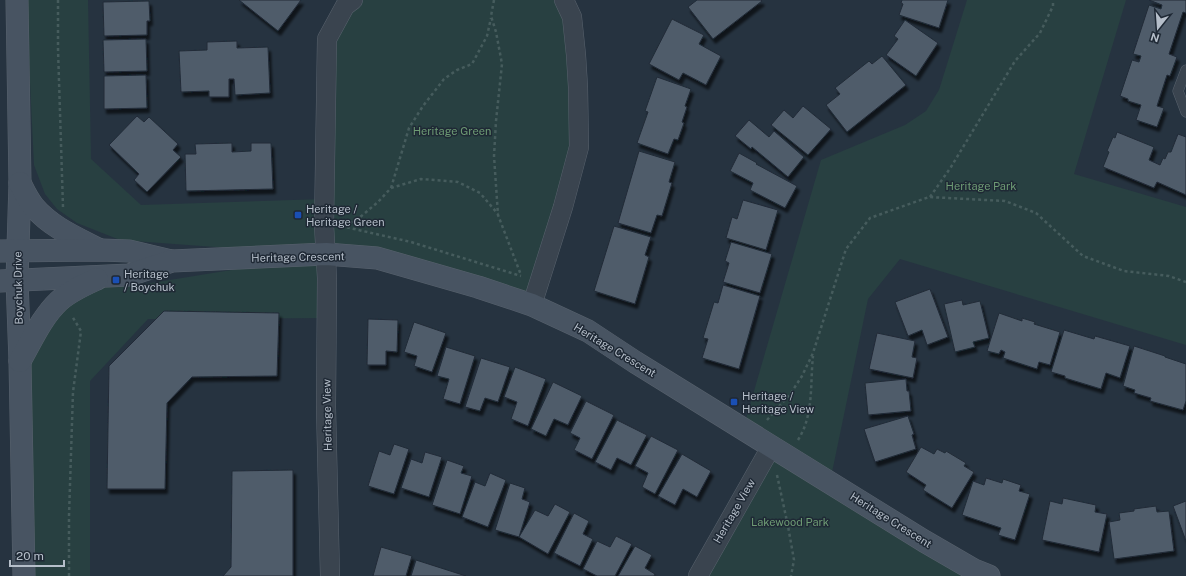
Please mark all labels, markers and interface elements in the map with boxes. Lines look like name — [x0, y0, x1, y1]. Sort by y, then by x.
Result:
north arrow — [1138, 8, 1178, 48]
text: N — [1149, 31, 1161, 45]
park label: Heritage Green — [413, 125, 491, 137]
park label: Heritage Park — [946, 180, 1016, 192]
place label: Heritage / Heritage Green — [306, 203, 385, 228]
marker: Heritage / Heritage Green — [293, 210, 303, 220]
street label: Heritage Crescent — [251, 250, 345, 264]
street label: Boychuk Drive — [11, 251, 25, 325]
place label: Heritage / Boychuk — [124, 268, 175, 293]
marker: Heritage / Boychuk — [111, 275, 121, 285]
street label: Heritage Crescent — [572, 321, 658, 379]
street label: Heritage View — [320, 378, 334, 451]
place label: Heritage / Heritage View — [742, 390, 814, 415]
marker: Heritage / Heritage View — [729, 397, 739, 407]
street label: Heritage View — [711, 476, 757, 545]
street label: Heritage Crescent — [848, 490, 934, 550]
park label: Lakewood Park — [751, 516, 829, 528]
scale bar — [10, 542, 64, 568]
text: 20 m — [16, 549, 44, 563]

